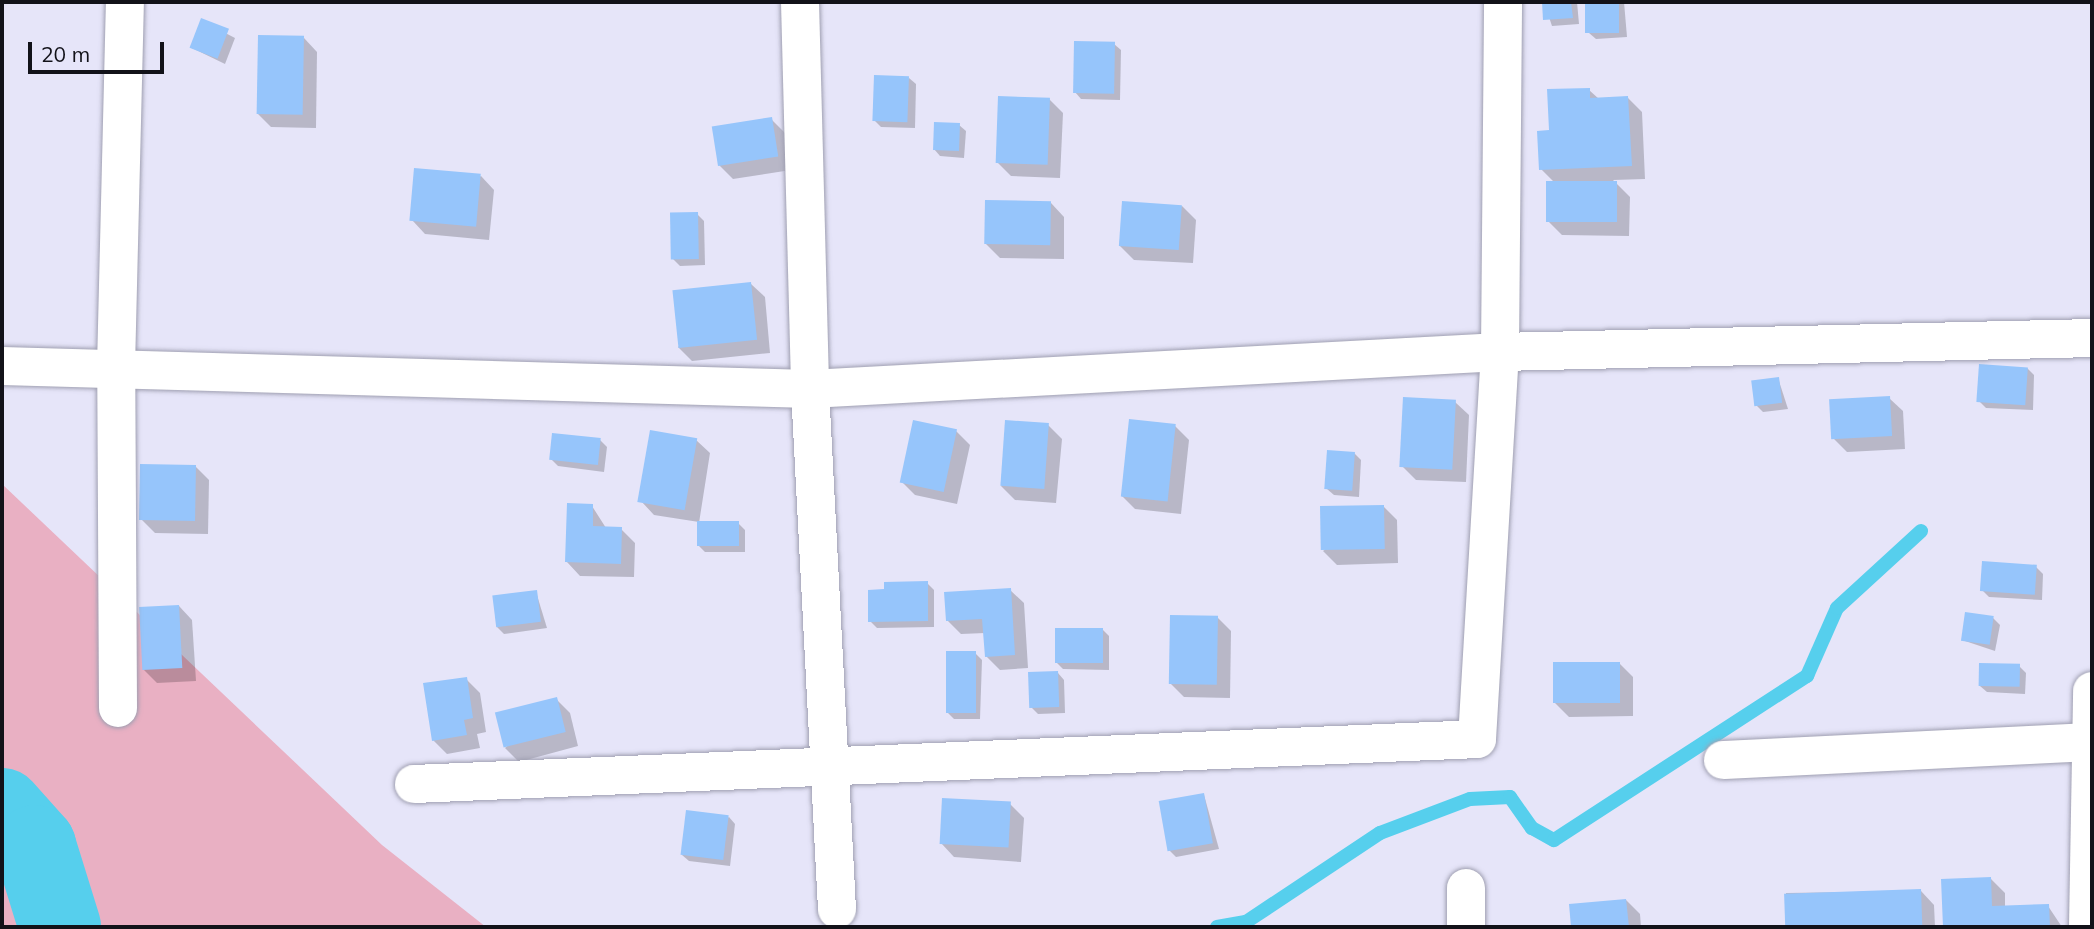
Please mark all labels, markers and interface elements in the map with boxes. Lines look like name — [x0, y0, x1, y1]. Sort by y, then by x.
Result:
scale bar — [32, 28, 168, 72]
text: 20 m — [41, 41, 90, 67]

